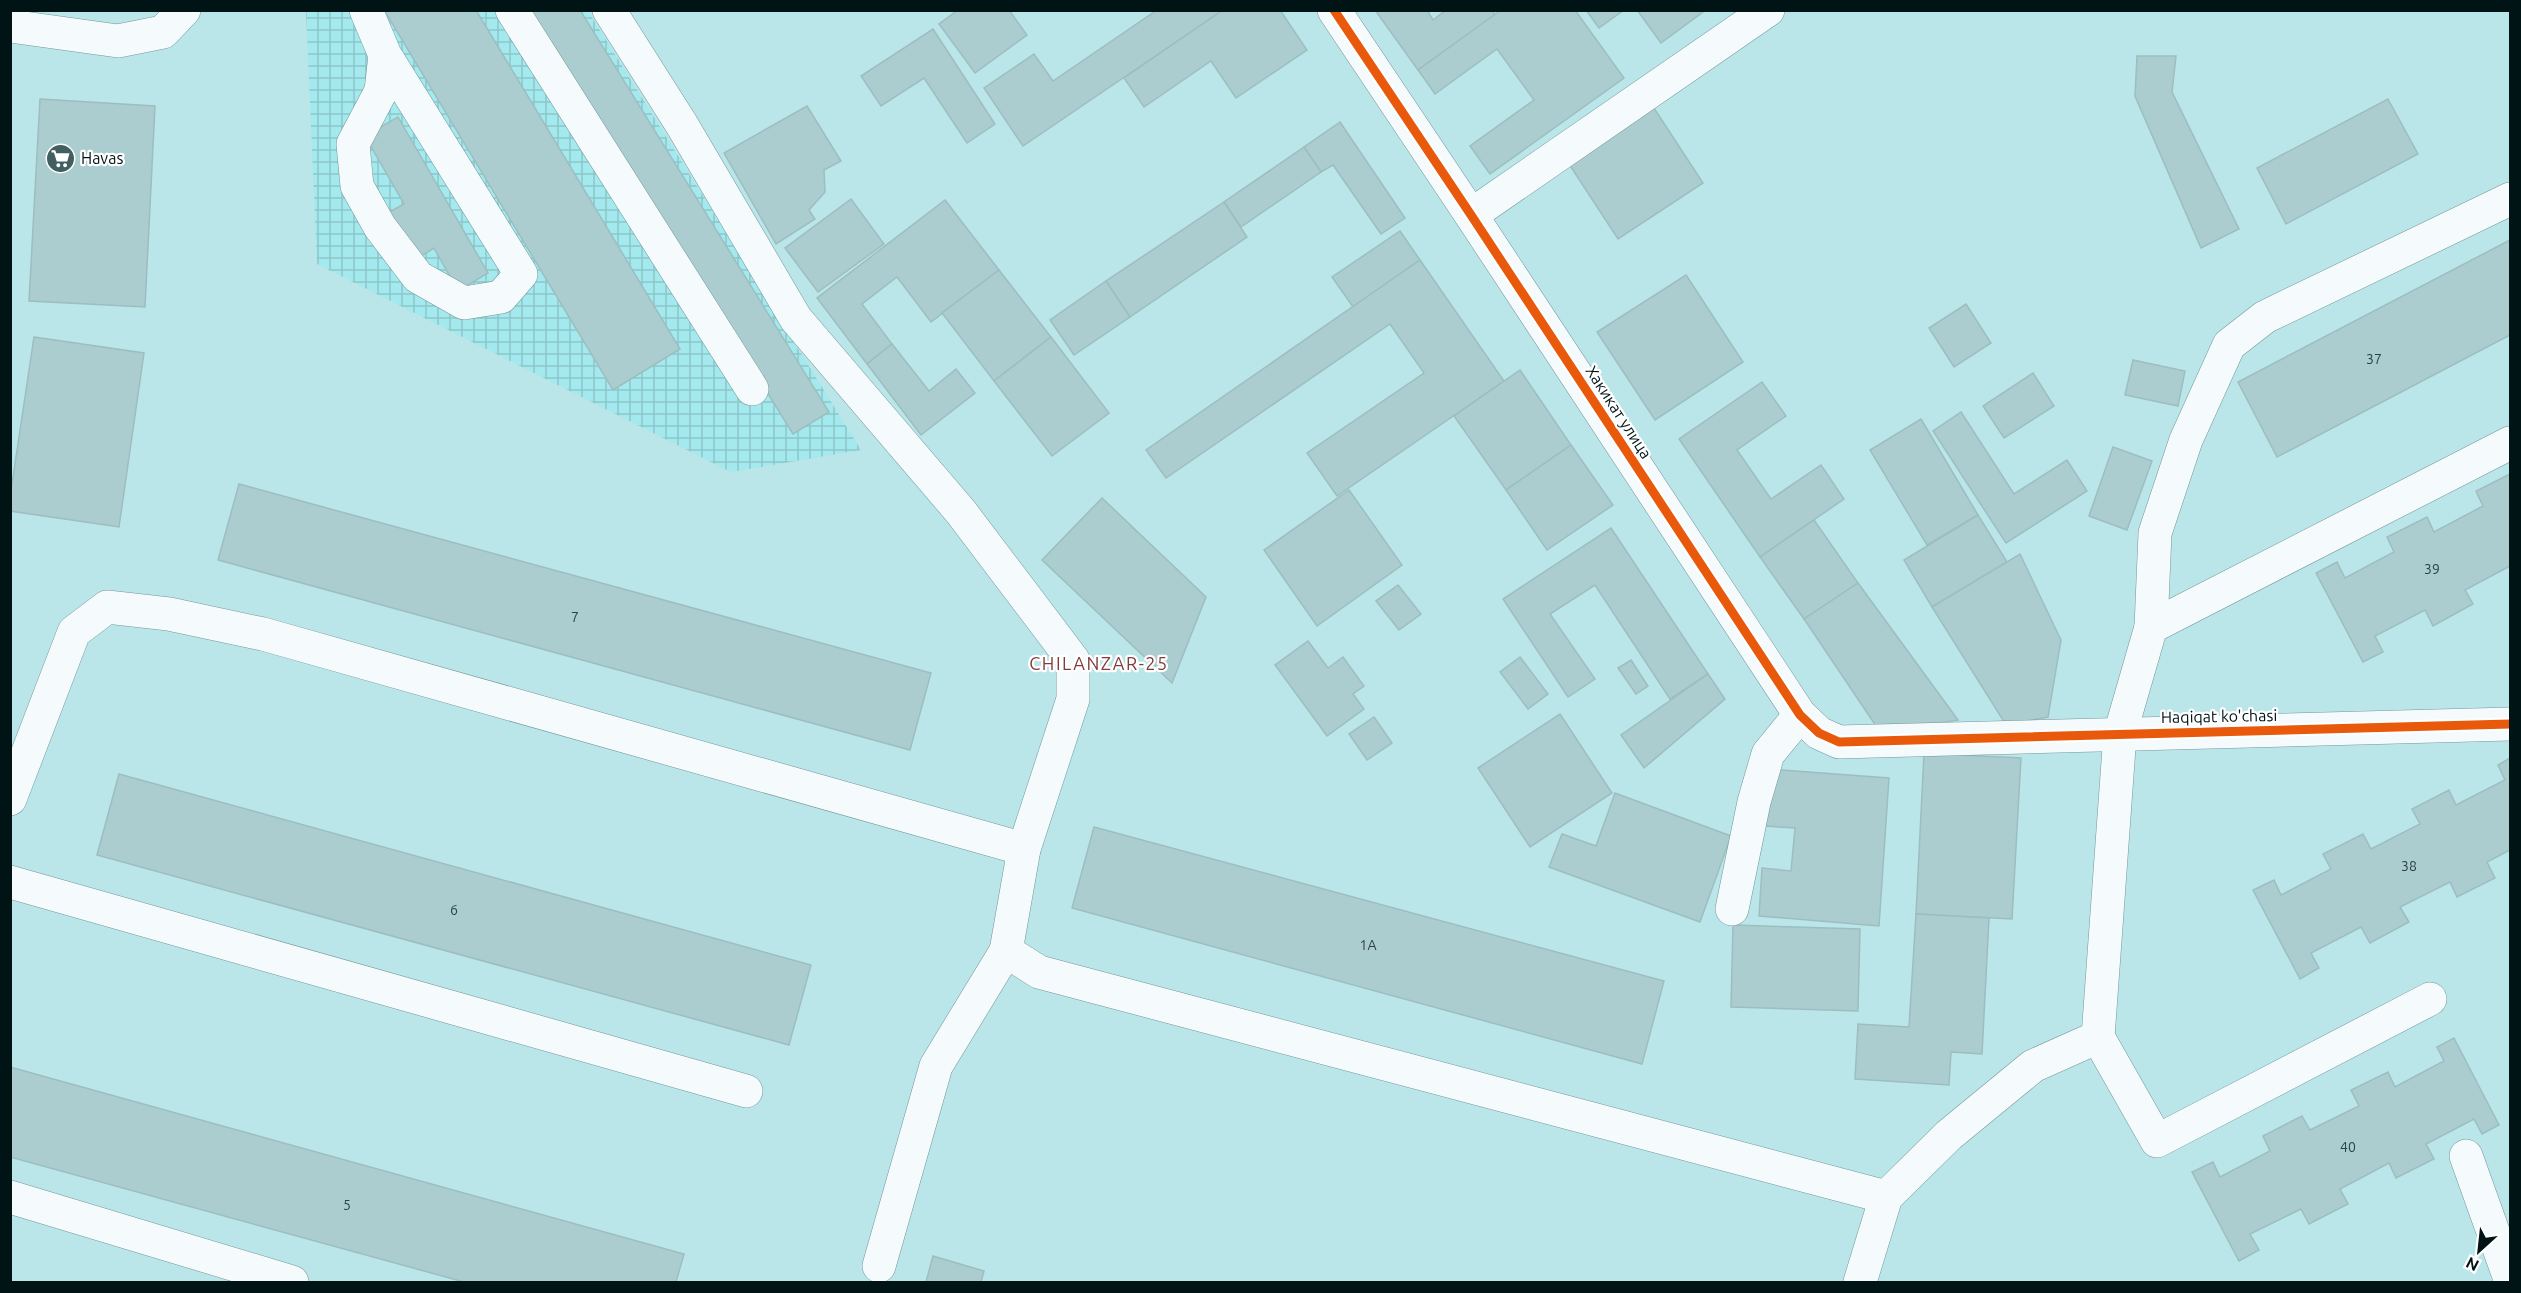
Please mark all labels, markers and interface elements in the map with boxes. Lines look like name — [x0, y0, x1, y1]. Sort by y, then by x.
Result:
supermarket icon: Havas — [44, 142, 76, 174]
place label: Havas — [81, 149, 123, 167]
house number: 37 — [2366, 351, 2382, 367]
street label: Хакикат улица — [1582, 362, 1656, 462]
house number: 39 — [2424, 561, 2440, 577]
house number: 7 — [571, 609, 579, 625]
district label: CHILANZAR-25 — [1029, 653, 1169, 673]
street label: Haqiqat ko'chasi — [2161, 706, 2277, 726]
house number: 38 — [2401, 858, 2417, 874]
house number: 6 — [450, 902, 458, 918]
house number: 1А — [1360, 937, 1377, 953]
house number: 40 — [2340, 1139, 2356, 1155]
house number: 5 — [343, 1197, 351, 1213]
north arrow — [2449, 1221, 2509, 1281]
text: N — [2463, 1254, 2482, 1275]

